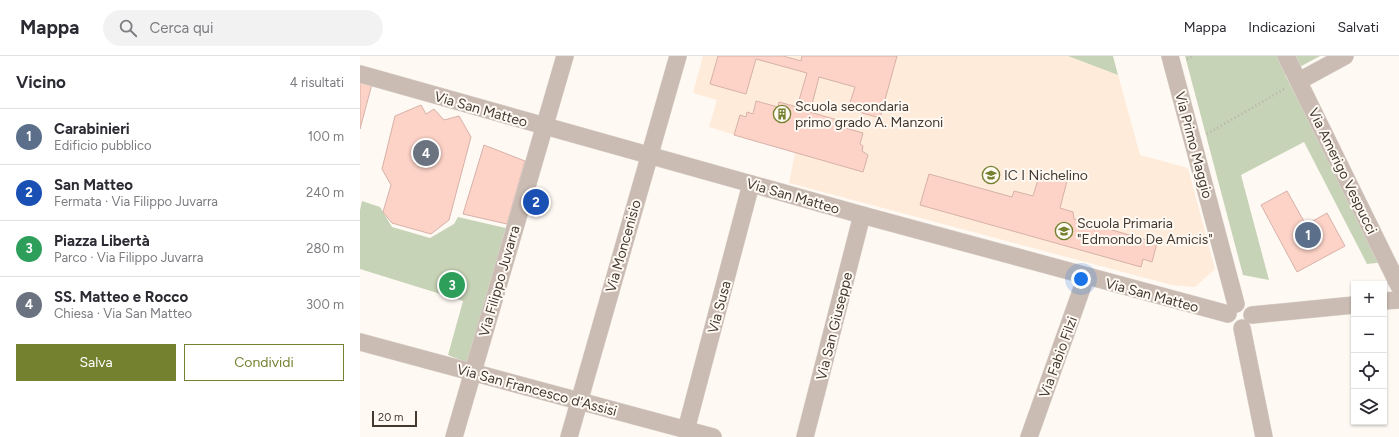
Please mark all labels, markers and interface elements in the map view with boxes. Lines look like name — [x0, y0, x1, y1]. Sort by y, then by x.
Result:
search box — [103, 10, 383, 46]
text: Mappa — [20, 16, 79, 39]
icon: search — [117, 17, 139, 39]
text: Cerca qui — [149, 19, 213, 37]
text: Mappa — [1184, 19, 1226, 36]
text: Indicazioni — [1248, 19, 1315, 36]
text: Salvati — [1337, 19, 1379, 36]
text: Vicino — [16, 72, 66, 92]
text: 4 risultati — [290, 75, 344, 90]
street label: Via San Matteo — [432, 88, 529, 131]
street label: Via Primo Maggio — [1171, 90, 1216, 200]
place label: Scuola secondaria primo grado A. Manzoni — [795, 98, 943, 131]
building icon: Scuola secondaria primo grado A. Manzoni — [772, 104, 792, 124]
street label: Via Amerigo Vespucci — [1305, 105, 1380, 237]
text: Carabinieri — [54, 120, 130, 138]
text: 1 — [26, 129, 32, 144]
text: 100 m — [308, 129, 344, 144]
text: Edificio pubblico — [54, 138, 152, 153]
pin: 4 — [413, 138, 439, 168]
school or university icon: IC I Nichelino — [981, 165, 1001, 185]
place label: IC I Nichelino — [1004, 167, 1088, 184]
street label: Via San Matteo — [744, 175, 841, 218]
text: San Matteo — [54, 176, 133, 194]
text: 2 — [25, 185, 33, 200]
text: 240 m — [306, 185, 344, 200]
pin: 2 — [523, 187, 549, 217]
text: Fermata · Via Filippo Juvarra — [54, 194, 218, 209]
street label: Via Moncenisio — [602, 198, 645, 294]
place label: Scuola Primaria "Edmondo De Amicis" — [1077, 215, 1213, 248]
pin: 1 — [1295, 220, 1321, 250]
school or university icon: Scuola Primaria "Edmondo De Amicis" — [1054, 221, 1074, 241]
street label: Via Filippo Juvarra — [475, 224, 523, 339]
text: Piazza Libertà — [54, 232, 150, 250]
text: 3 — [25, 241, 33, 256]
text: 280 m — [306, 241, 344, 256]
text: Parco · Via Filippo Juvarra — [54, 250, 203, 265]
your location — [1071, 269, 1091, 289]
pin: 3 — [439, 270, 465, 300]
street label: Via San Giuseppe — [813, 270, 856, 382]
street label: Via San Matteo — [1103, 275, 1200, 316]
street label: Via Susa — [704, 279, 735, 335]
map controls — [1351, 281, 1387, 425]
button: + — [1351, 281, 1387, 317]
text: SS. Matteo e Rocco — [54, 288, 188, 306]
text: 4 — [25, 297, 33, 312]
text: 300 m — [306, 297, 344, 312]
text: Chiesa · Via San Matteo — [54, 306, 192, 321]
street label: Via Fabio Filzi — [1036, 314, 1081, 400]
button: − — [1351, 317, 1387, 353]
button: Salva — [16, 344, 176, 381]
button: Condividi — [184, 344, 344, 381]
button: locate — [1351, 353, 1387, 389]
street label: Via San Francesco d'Assisi — [455, 361, 619, 420]
button: layers — [1351, 389, 1387, 425]
scale bar — [372, 409, 417, 428]
text: 20 m — [378, 411, 403, 424]

